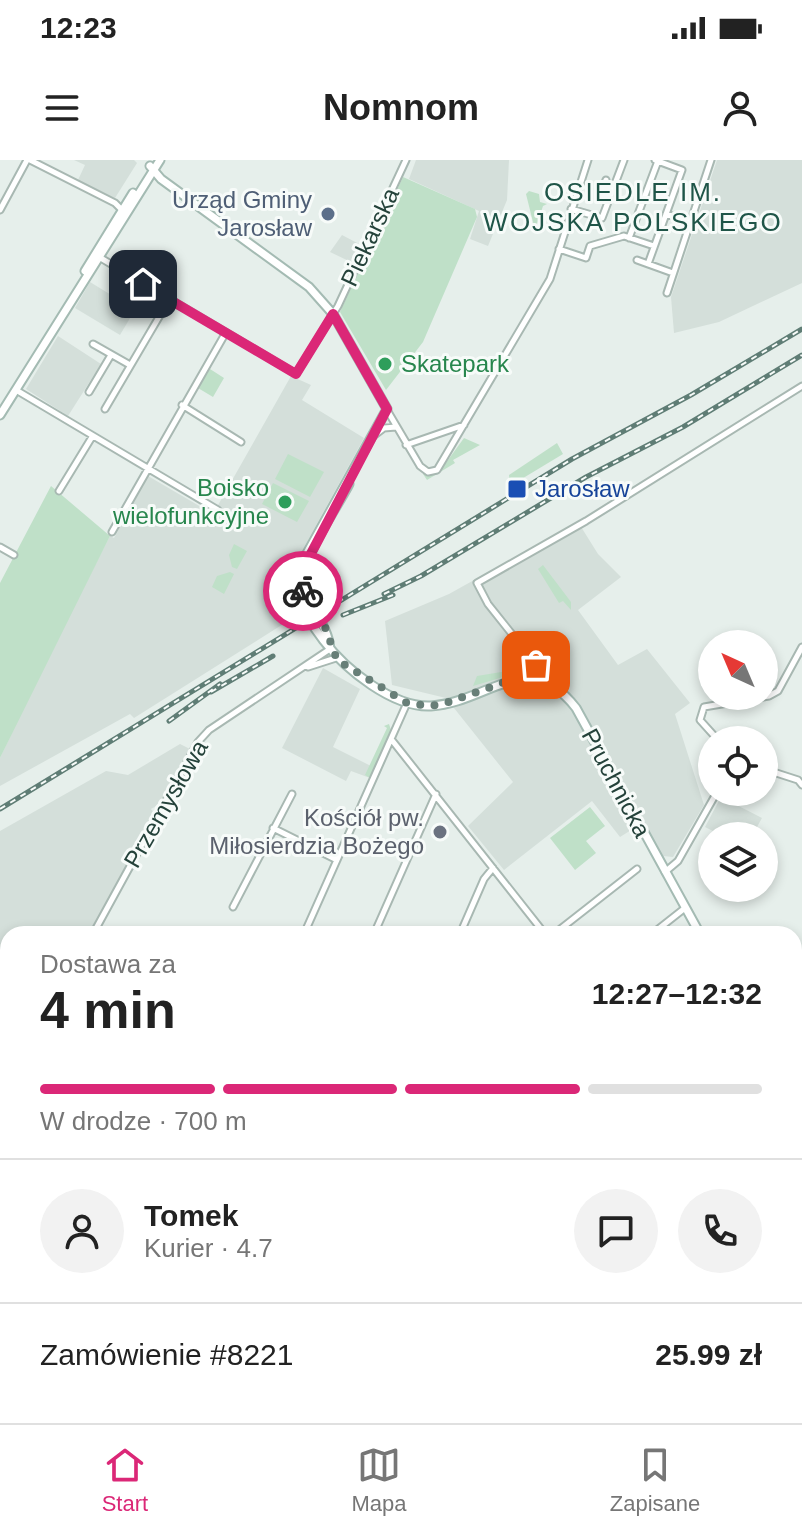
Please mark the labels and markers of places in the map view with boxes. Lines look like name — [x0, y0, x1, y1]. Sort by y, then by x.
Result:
place label: Urząd Gminy Jarosław — [172, 186, 313, 241]
marker: Urząd Gminy Jarosław — [319, 205, 337, 223]
pin — [109, 250, 177, 318]
place label: Skatepark — [401, 350, 510, 377]
marker: Skatepark — [376, 355, 394, 373]
place label: Boisko wielofunkcyjne — [112, 474, 269, 529]
place label: Jarosław — [535, 475, 630, 502]
marker: Jarosław — [506, 478, 528, 500]
marker: Boisko wielofunkcyjne — [276, 493, 294, 511]
pin — [502, 631, 570, 699]
place label: Kościół pw. Miłosierdzia Bożego — [209, 804, 424, 859]
marker: Kościół pw. Miłosierdzia Bożego — [431, 823, 449, 841]

